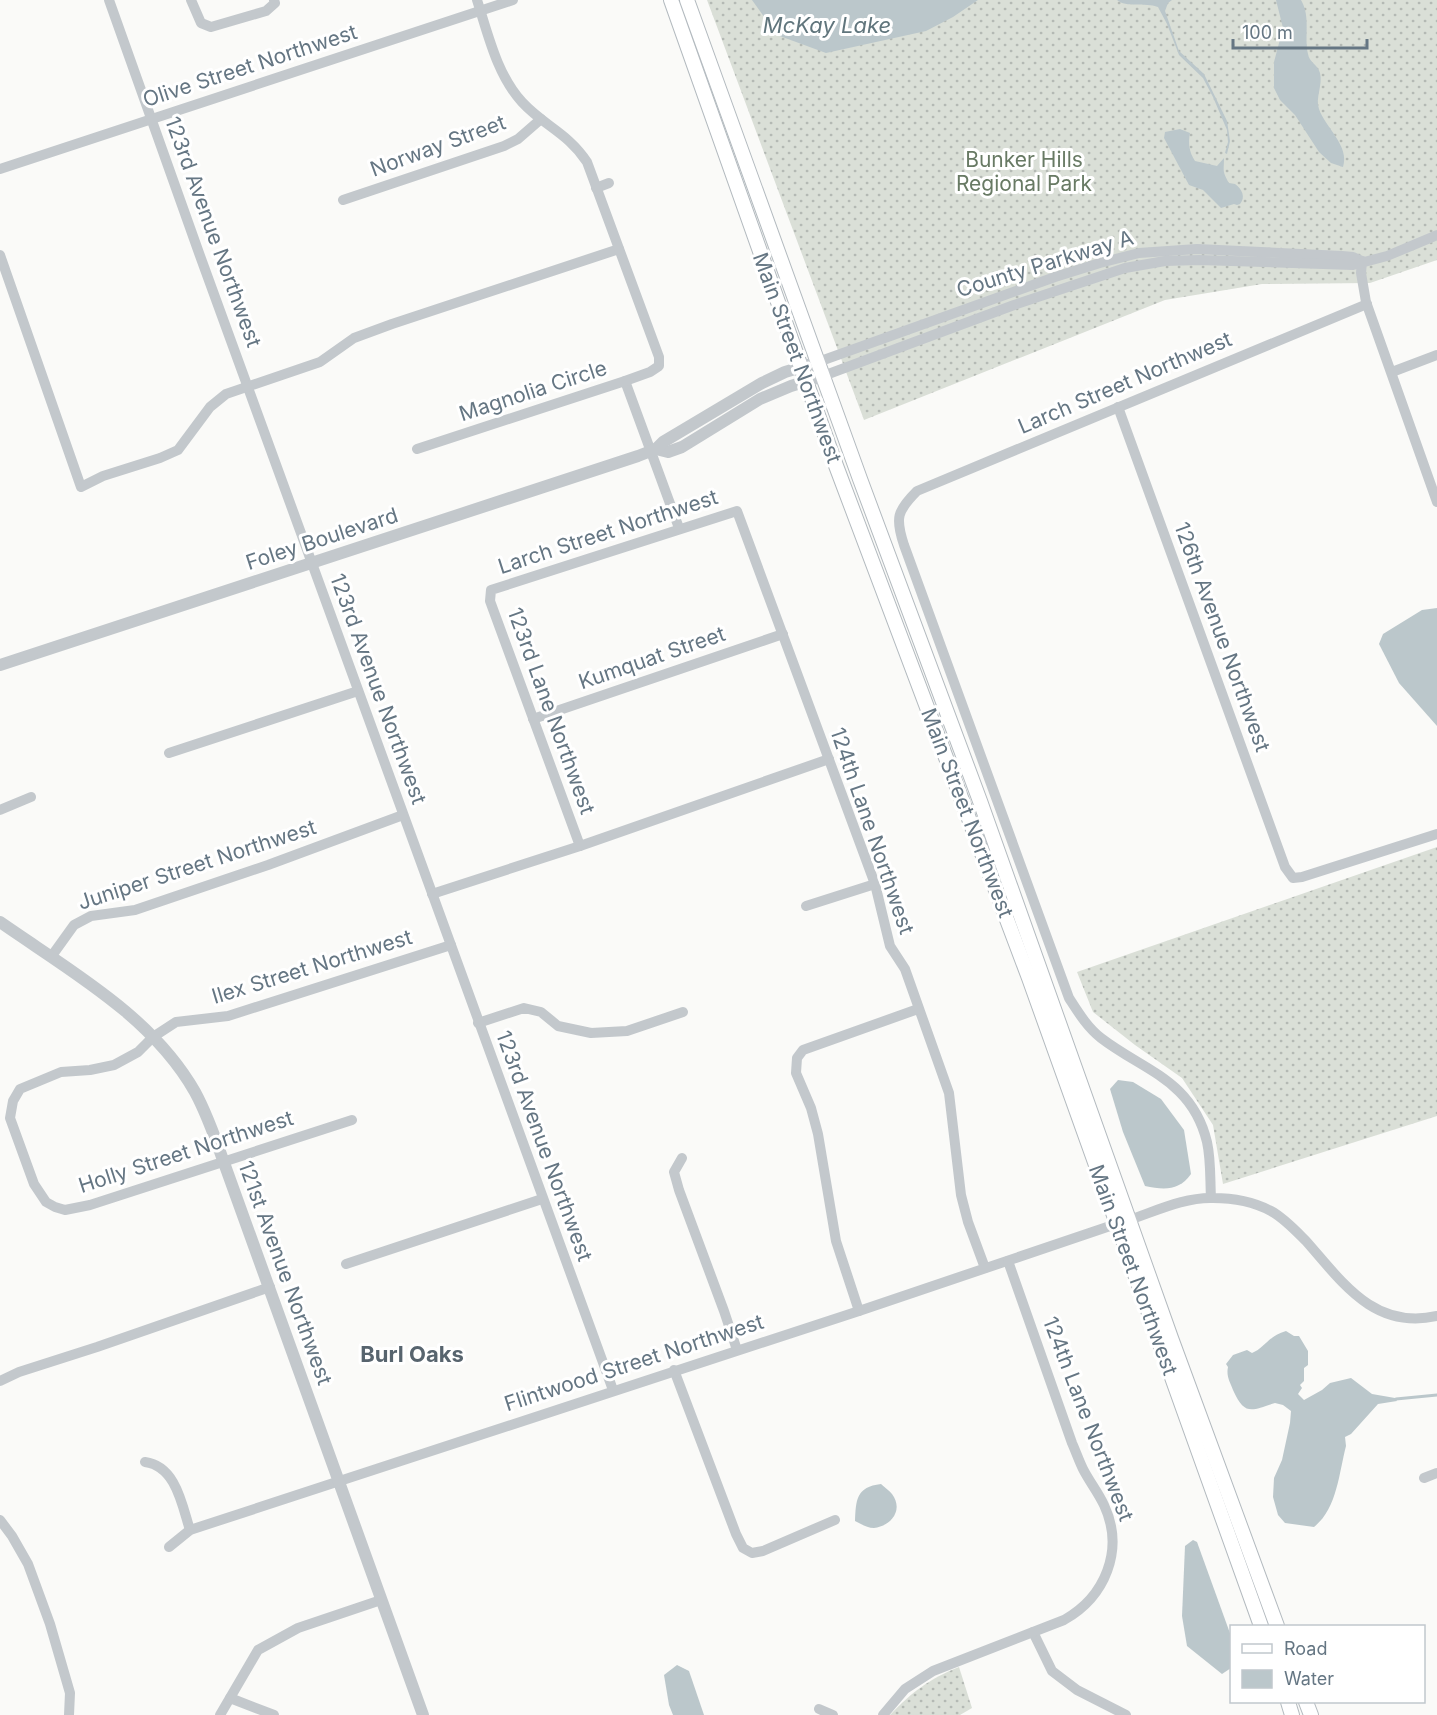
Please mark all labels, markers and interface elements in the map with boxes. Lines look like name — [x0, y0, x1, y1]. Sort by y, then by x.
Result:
water label: McKay Lake — [763, 12, 891, 38]
scale bar — [1233, 12, 1366, 50]
street label: Olive Street Northwest — [140, 19, 360, 112]
text: 100 m — [1242, 22, 1293, 43]
street label: Norway Street — [367, 109, 509, 182]
street label: 123rd Avenue Northwest — [160, 113, 267, 351]
park label: Bunker Hills Regional Park — [956, 147, 1093, 196]
street label: County Parkway A — [953, 225, 1136, 302]
street label: Main Street Northwest — [748, 249, 847, 467]
street label: Larch Street Northwest — [1014, 326, 1235, 439]
street label: Magnolia Circle — [456, 355, 610, 426]
street label: Larch Street Northwest — [495, 484, 721, 579]
street label: Foley Boulevard — [243, 502, 401, 575]
street label: 126th Avenue Northwest — [1169, 519, 1276, 755]
street label: 123rd Avenue Northwest — [325, 570, 432, 808]
street label: 123rd Lane Northwest — [502, 604, 601, 818]
street label: Kumquat Street — [575, 621, 729, 694]
street label: Main Street Northwest — [916, 705, 1019, 921]
street label: 124th Lane Northwest — [825, 724, 920, 938]
street label: Juniper Street Northwest — [75, 814, 319, 915]
street label: Ilex Street Northwest — [209, 924, 415, 1009]
street label: 123rd Avenue Northwest — [491, 1027, 598, 1265]
street label: Holly Street Northwest — [75, 1105, 296, 1198]
street label: 121st Avenue Northwest — [233, 1157, 338, 1388]
street label: Main Street Northwest — [1084, 1161, 1183, 1379]
street label: Flintwood Street Northwest — [501, 1309, 767, 1416]
street label: 124th Lane Northwest — [1038, 1313, 1139, 1525]
district label: Burl Oaks — [360, 1341, 464, 1367]
legend — [1230, 1625, 1425, 1703]
text: Road — [1284, 1638, 1327, 1659]
text: Water — [1284, 1668, 1334, 1689]

